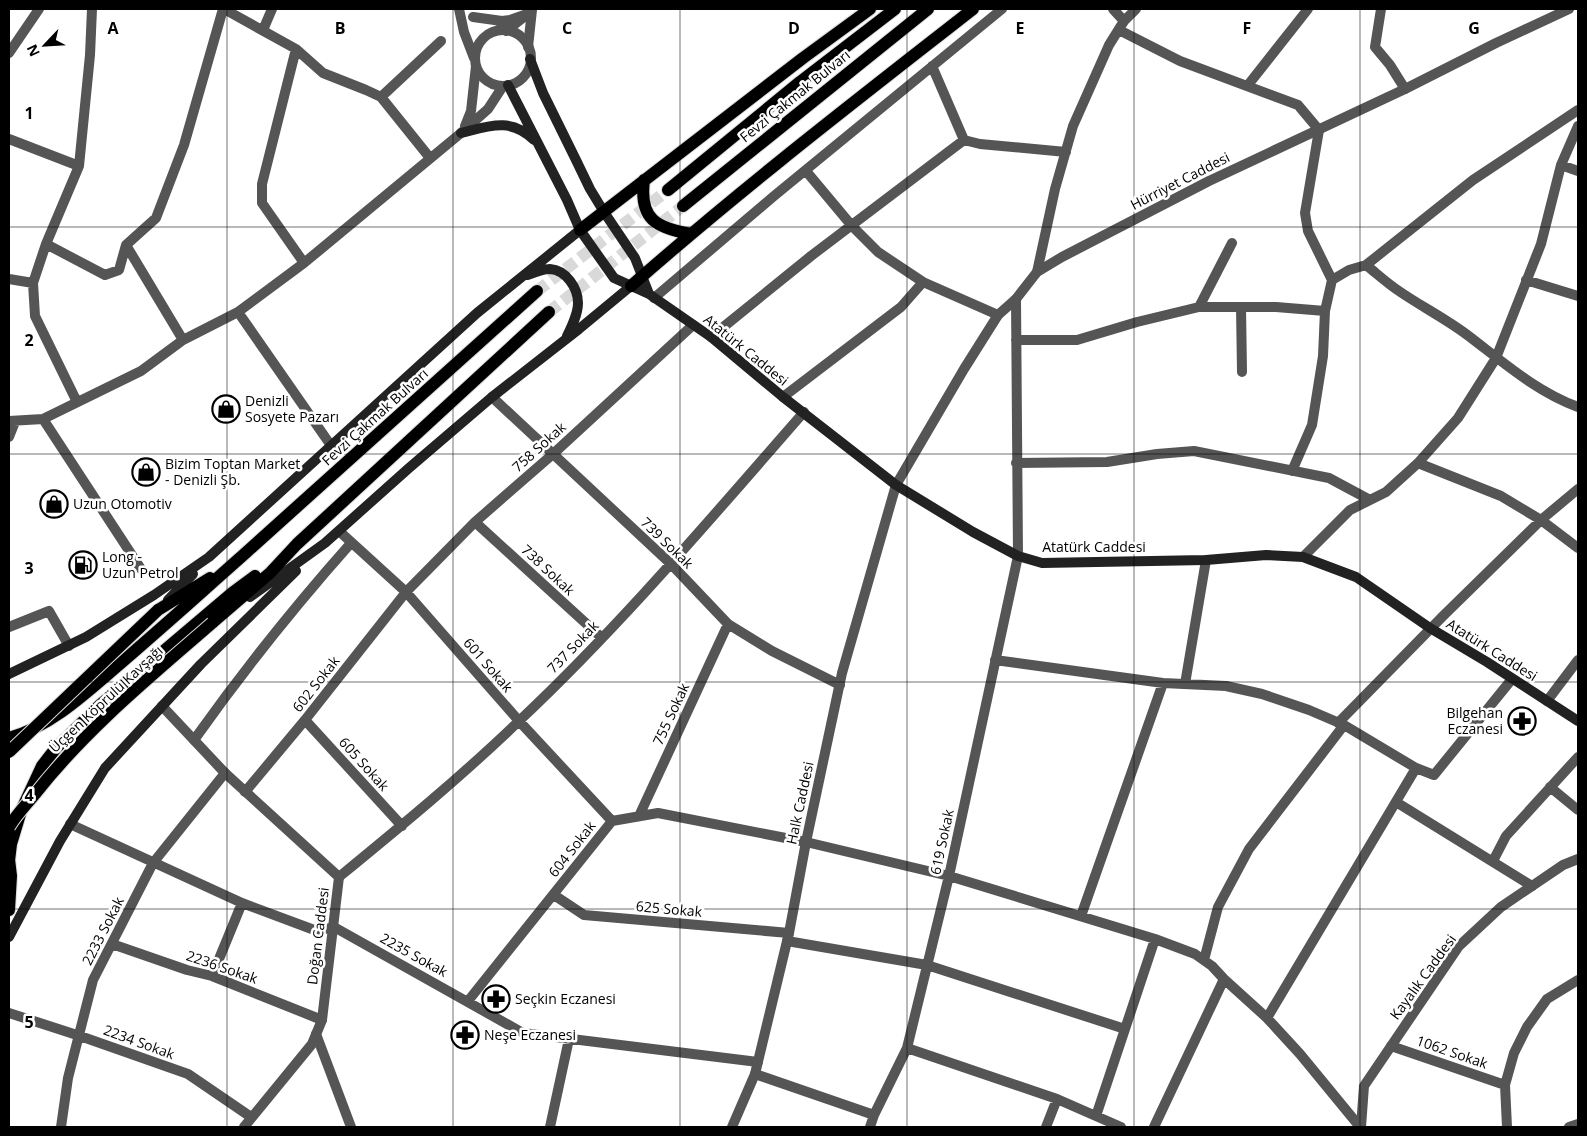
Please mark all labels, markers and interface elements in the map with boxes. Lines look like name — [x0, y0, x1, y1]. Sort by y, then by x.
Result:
text: A — [107, 17, 119, 39]
text: B — [335, 17, 345, 39]
text: C — [562, 17, 572, 39]
text: D — [788, 17, 800, 39]
text: E — [1016, 17, 1025, 39]
text: F — [1243, 17, 1251, 39]
text: G — [1468, 17, 1480, 39]
north arrow — [20, 20, 70, 70]
text: N — [22, 42, 44, 60]
street label: Fevzi Çakmak Bulvarı — [736, 45, 854, 146]
text: 1 — [24, 102, 34, 124]
street label: Hürriyet Caddesi — [1127, 147, 1233, 214]
street label: Atatürk Caddesi — [700, 310, 793, 390]
text: 2 — [24, 329, 34, 351]
street label: Fevzi Çakmak Bulvarı — [318, 364, 432, 469]
place label: Denizli Sosyete Pazarı — [245, 391, 339, 426]
shop icon: Denizli Sosyete Pazarı — [211, 394, 241, 424]
street label: 758 Sokak — [508, 417, 570, 476]
place label: Bizim Toptan Market - Denizli Şb. — [165, 454, 300, 489]
shop icon: Bizim Toptan Market - Denizli Şb. — [131, 457, 161, 487]
shop icon: Uzun Otomotiv — [39, 489, 69, 519]
place label: Uzun Otomotiv — [73, 494, 172, 513]
street label: 739 Sokak — [637, 513, 698, 573]
street label: Atatürk Caddesi — [1042, 537, 1146, 556]
street label: 738 Sokak — [518, 540, 580, 600]
place label: Long - Uzun Petrol — [102, 547, 179, 582]
fuel station icon: Long - Uzun Petrol — [68, 550, 98, 580]
text: 3 — [24, 557, 34, 579]
street label: Atatürk Caddesi — [1443, 614, 1541, 685]
street label: 737 Sokak — [543, 616, 603, 677]
street label: 601 Sokak — [459, 633, 518, 696]
street label: Üçgen Köprülü Kavşağı — [45, 641, 167, 756]
street label: 602 Sokak — [288, 651, 344, 716]
street label: 755 Sokak — [648, 679, 693, 748]
place label: Bilgehan Eczanesi — [1446, 703, 1503, 738]
pharmacy icon: Bilgehan Eczanesi — [1507, 706, 1537, 736]
street label: 605 Sokak — [335, 733, 394, 795]
street label: Halk Caddesi — [781, 760, 818, 846]
text: 4 — [24, 784, 34, 806]
street label: 619 Sokak — [925, 807, 958, 876]
street label: 604 Sokak — [544, 816, 600, 881]
street label: Doğan Caddesi — [302, 886, 333, 986]
street label: 2233 Sokak — [77, 893, 128, 968]
street label: 625 Sokak — [635, 896, 704, 921]
street label: 2235 Sokak — [377, 928, 452, 981]
street label: Kayalık Caddesi — [1385, 930, 1460, 1023]
street label: 2236 Sokak — [184, 945, 261, 988]
pharmacy icon: Seçkin Eczanesi — [481, 984, 511, 1014]
place label: Seçkin Eczanesi — [515, 989, 616, 1008]
text: 5 — [24, 1011, 34, 1033]
street label: 2234 Sokak — [101, 1020, 178, 1063]
pharmacy icon: Neşe Eczanesi — [450, 1020, 480, 1050]
place label: Neşe Eczanesi — [484, 1025, 576, 1044]
street label: 1062 Sokak — [1414, 1030, 1491, 1073]

